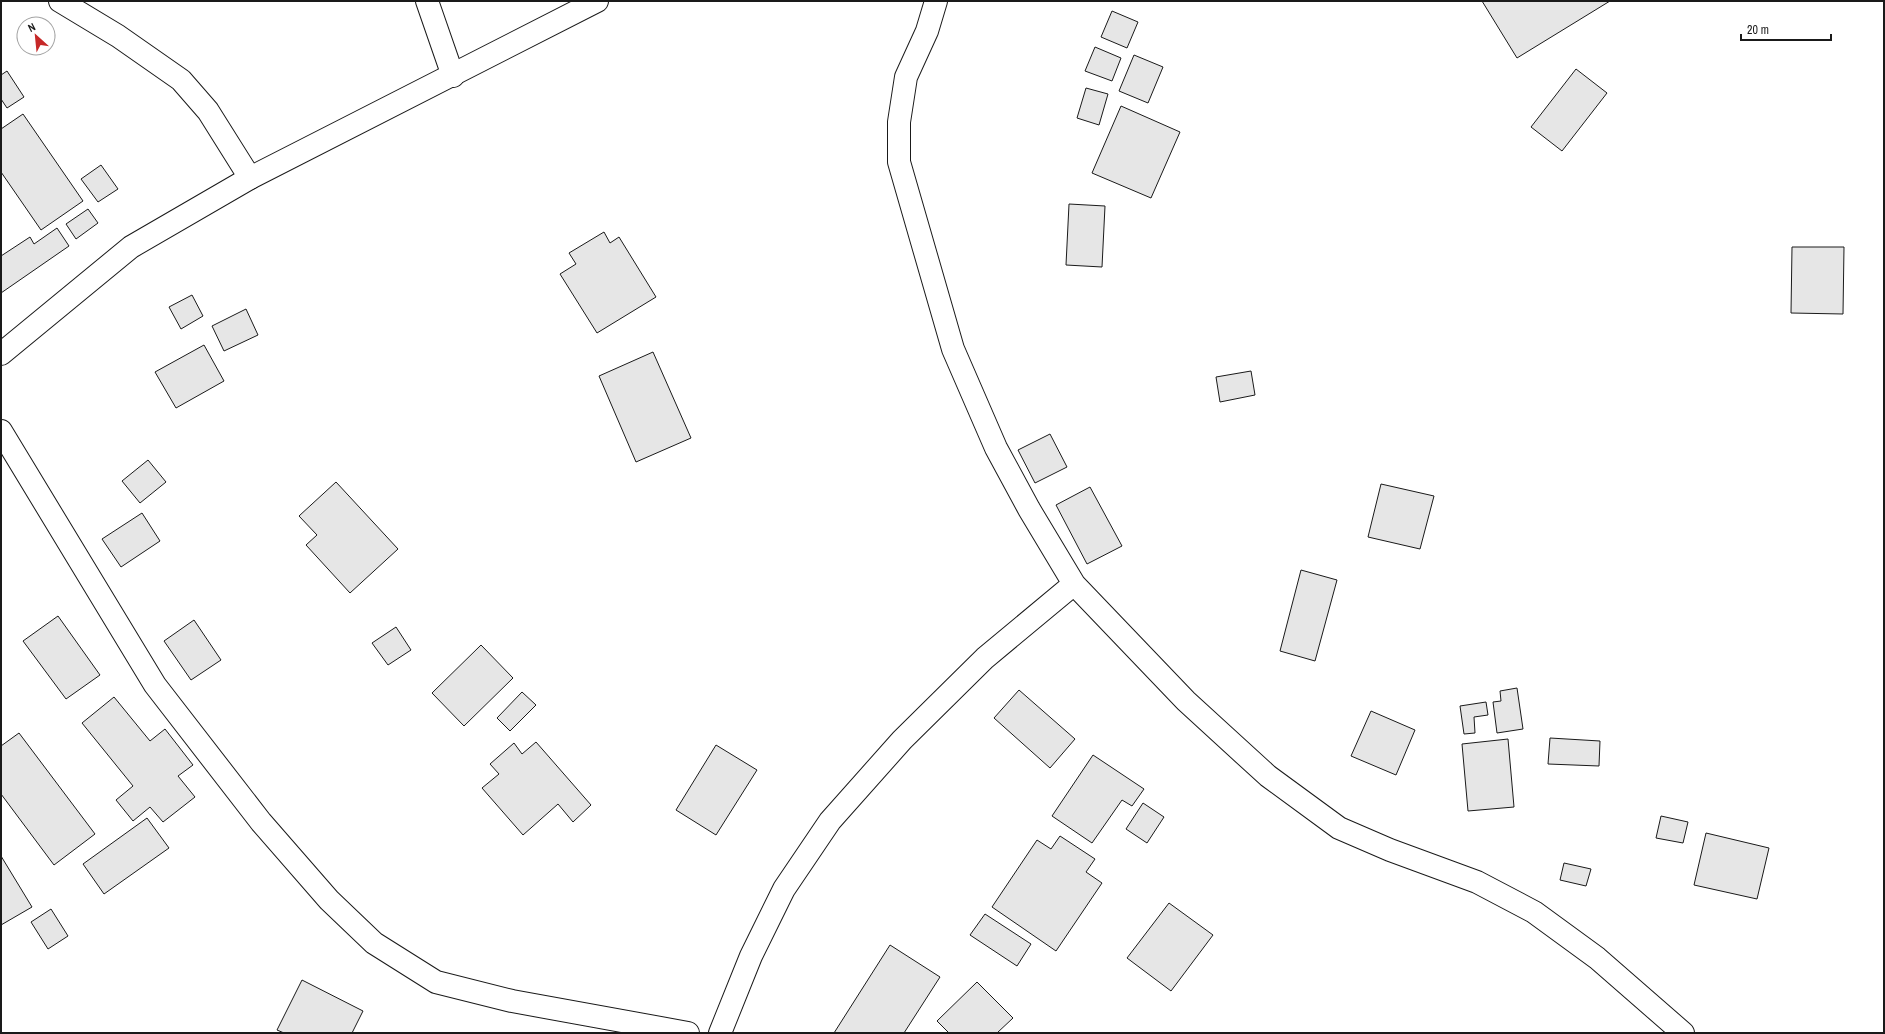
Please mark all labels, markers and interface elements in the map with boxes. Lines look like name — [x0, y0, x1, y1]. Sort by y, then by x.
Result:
north arrow — [16, 16, 56, 56]
scale bar — [1741, 16, 1831, 42]
text: N — [25, 19, 38, 35]
text: 20 m — [1747, 22, 1769, 38]

